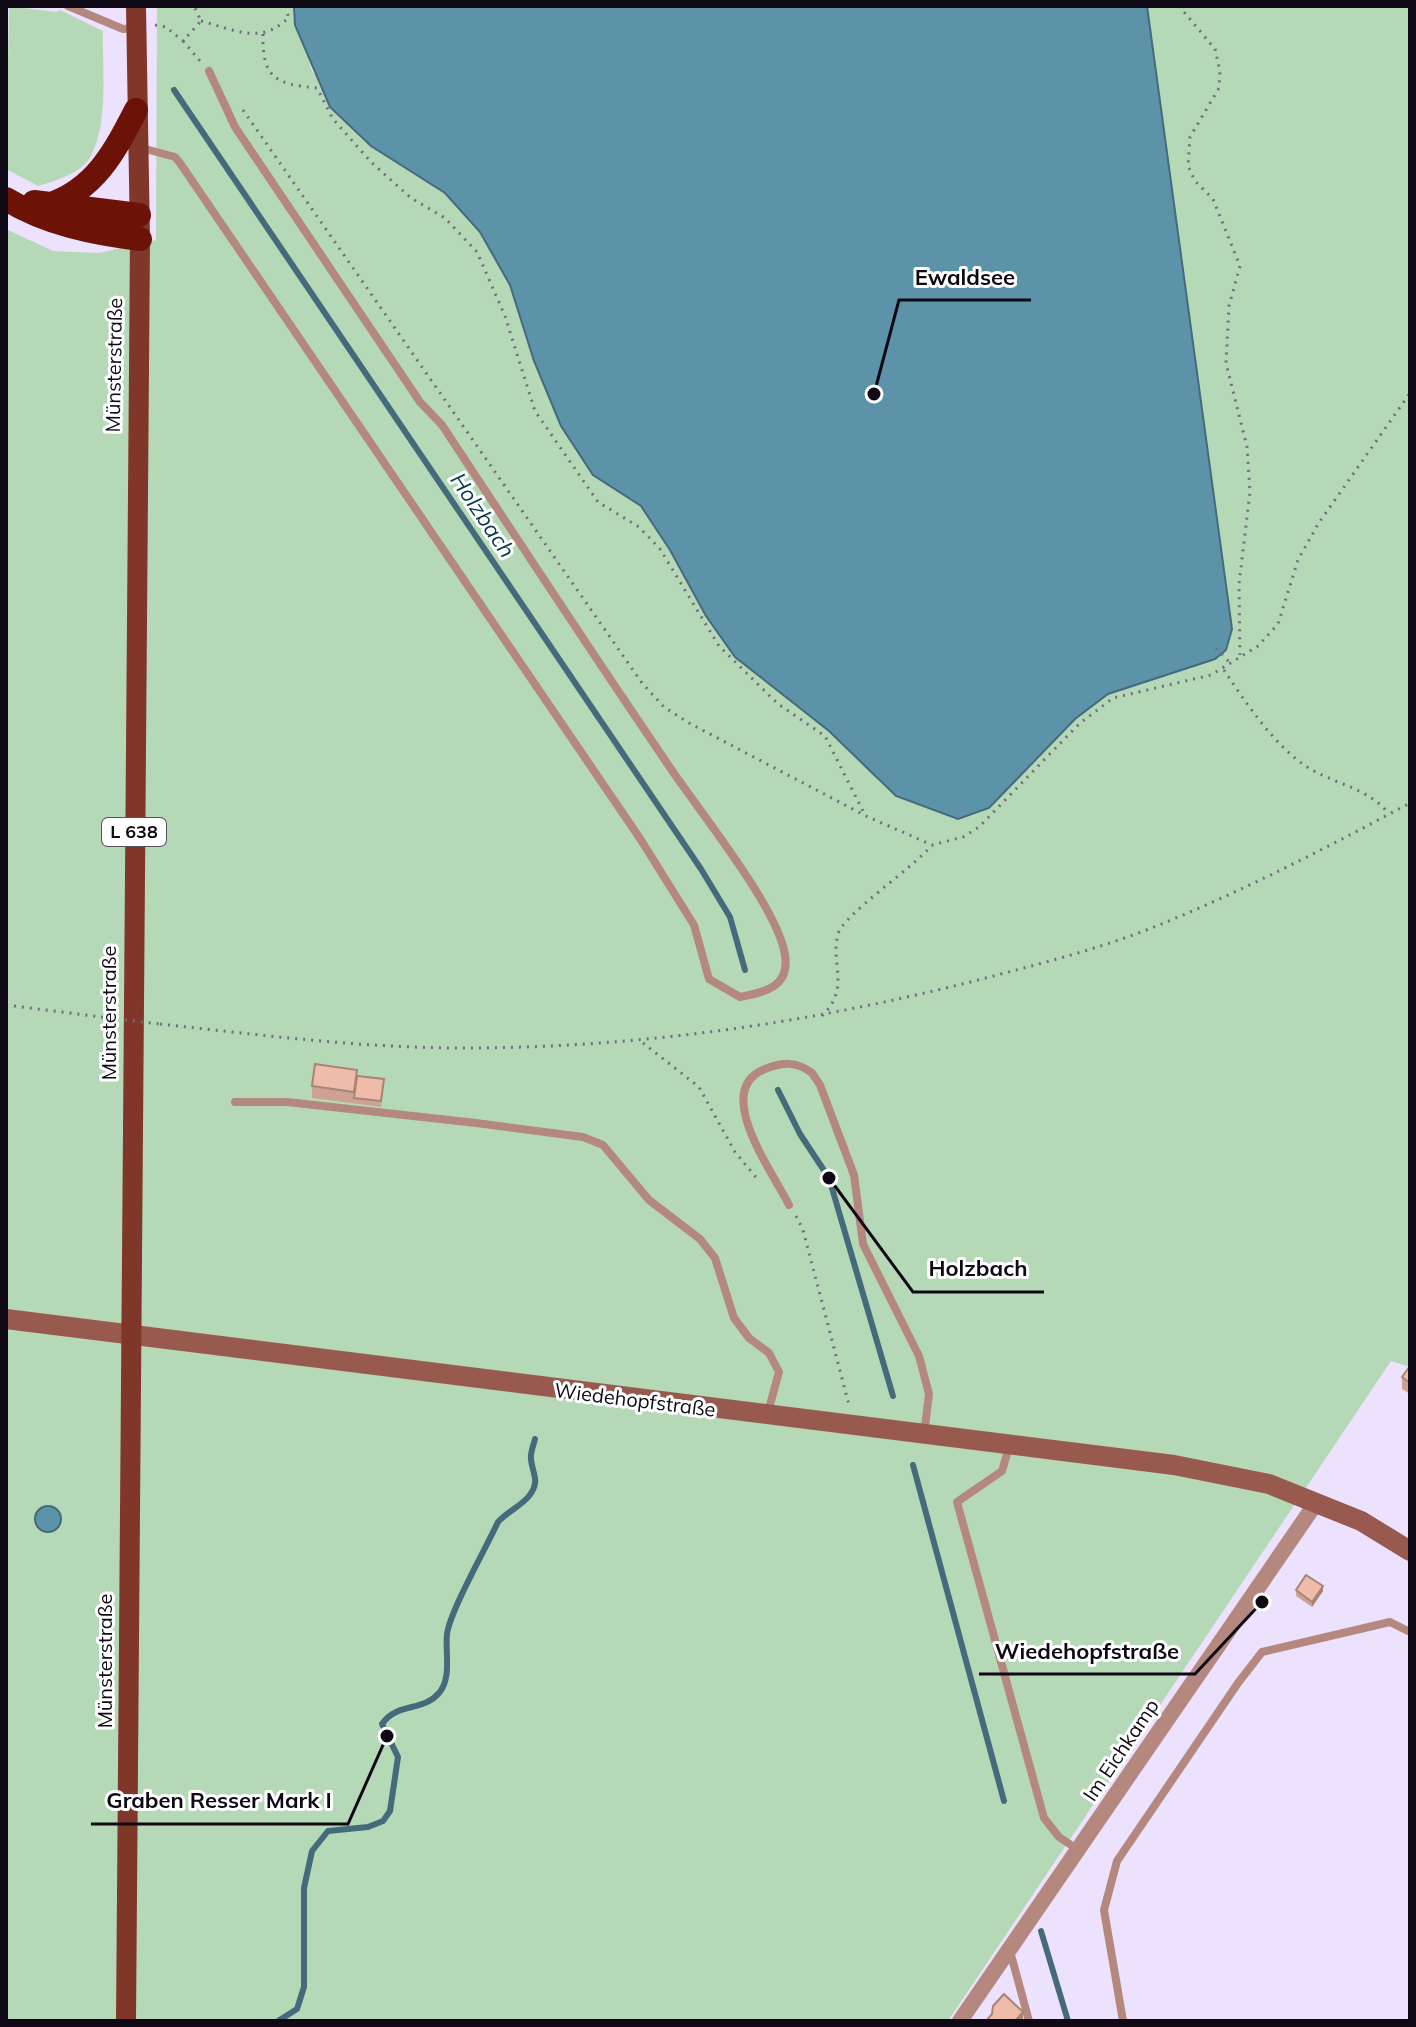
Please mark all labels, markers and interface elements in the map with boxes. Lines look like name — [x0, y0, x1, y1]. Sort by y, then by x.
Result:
callout: Ewaldsee — [899, 254, 1031, 300]
text: Ewaldsee — [915, 263, 1015, 291]
street label: Münsterstraße — [100, 297, 127, 433]
water label: Holzbach — [444, 467, 522, 563]
road number: L 638 — [102, 818, 166, 846]
street label: Münsterstraße — [96, 946, 121, 1080]
callout: Holzbach — [913, 1246, 1044, 1292]
text: Holzbach — [928, 1254, 1028, 1282]
street label: Wiedehopfstraße — [553, 1377, 717, 1422]
street label: Münsterstraße — [92, 1594, 117, 1728]
callout: Wiedehopfstraße — [979, 1628, 1195, 1674]
text: Wiedehopfstraße — [995, 1637, 1179, 1665]
street label: Im Eichkamp — [1077, 1694, 1164, 1806]
callout: Graben Resser Mark I — [91, 1778, 348, 1824]
text: Graben Resser Mark I — [106, 1786, 332, 1814]

